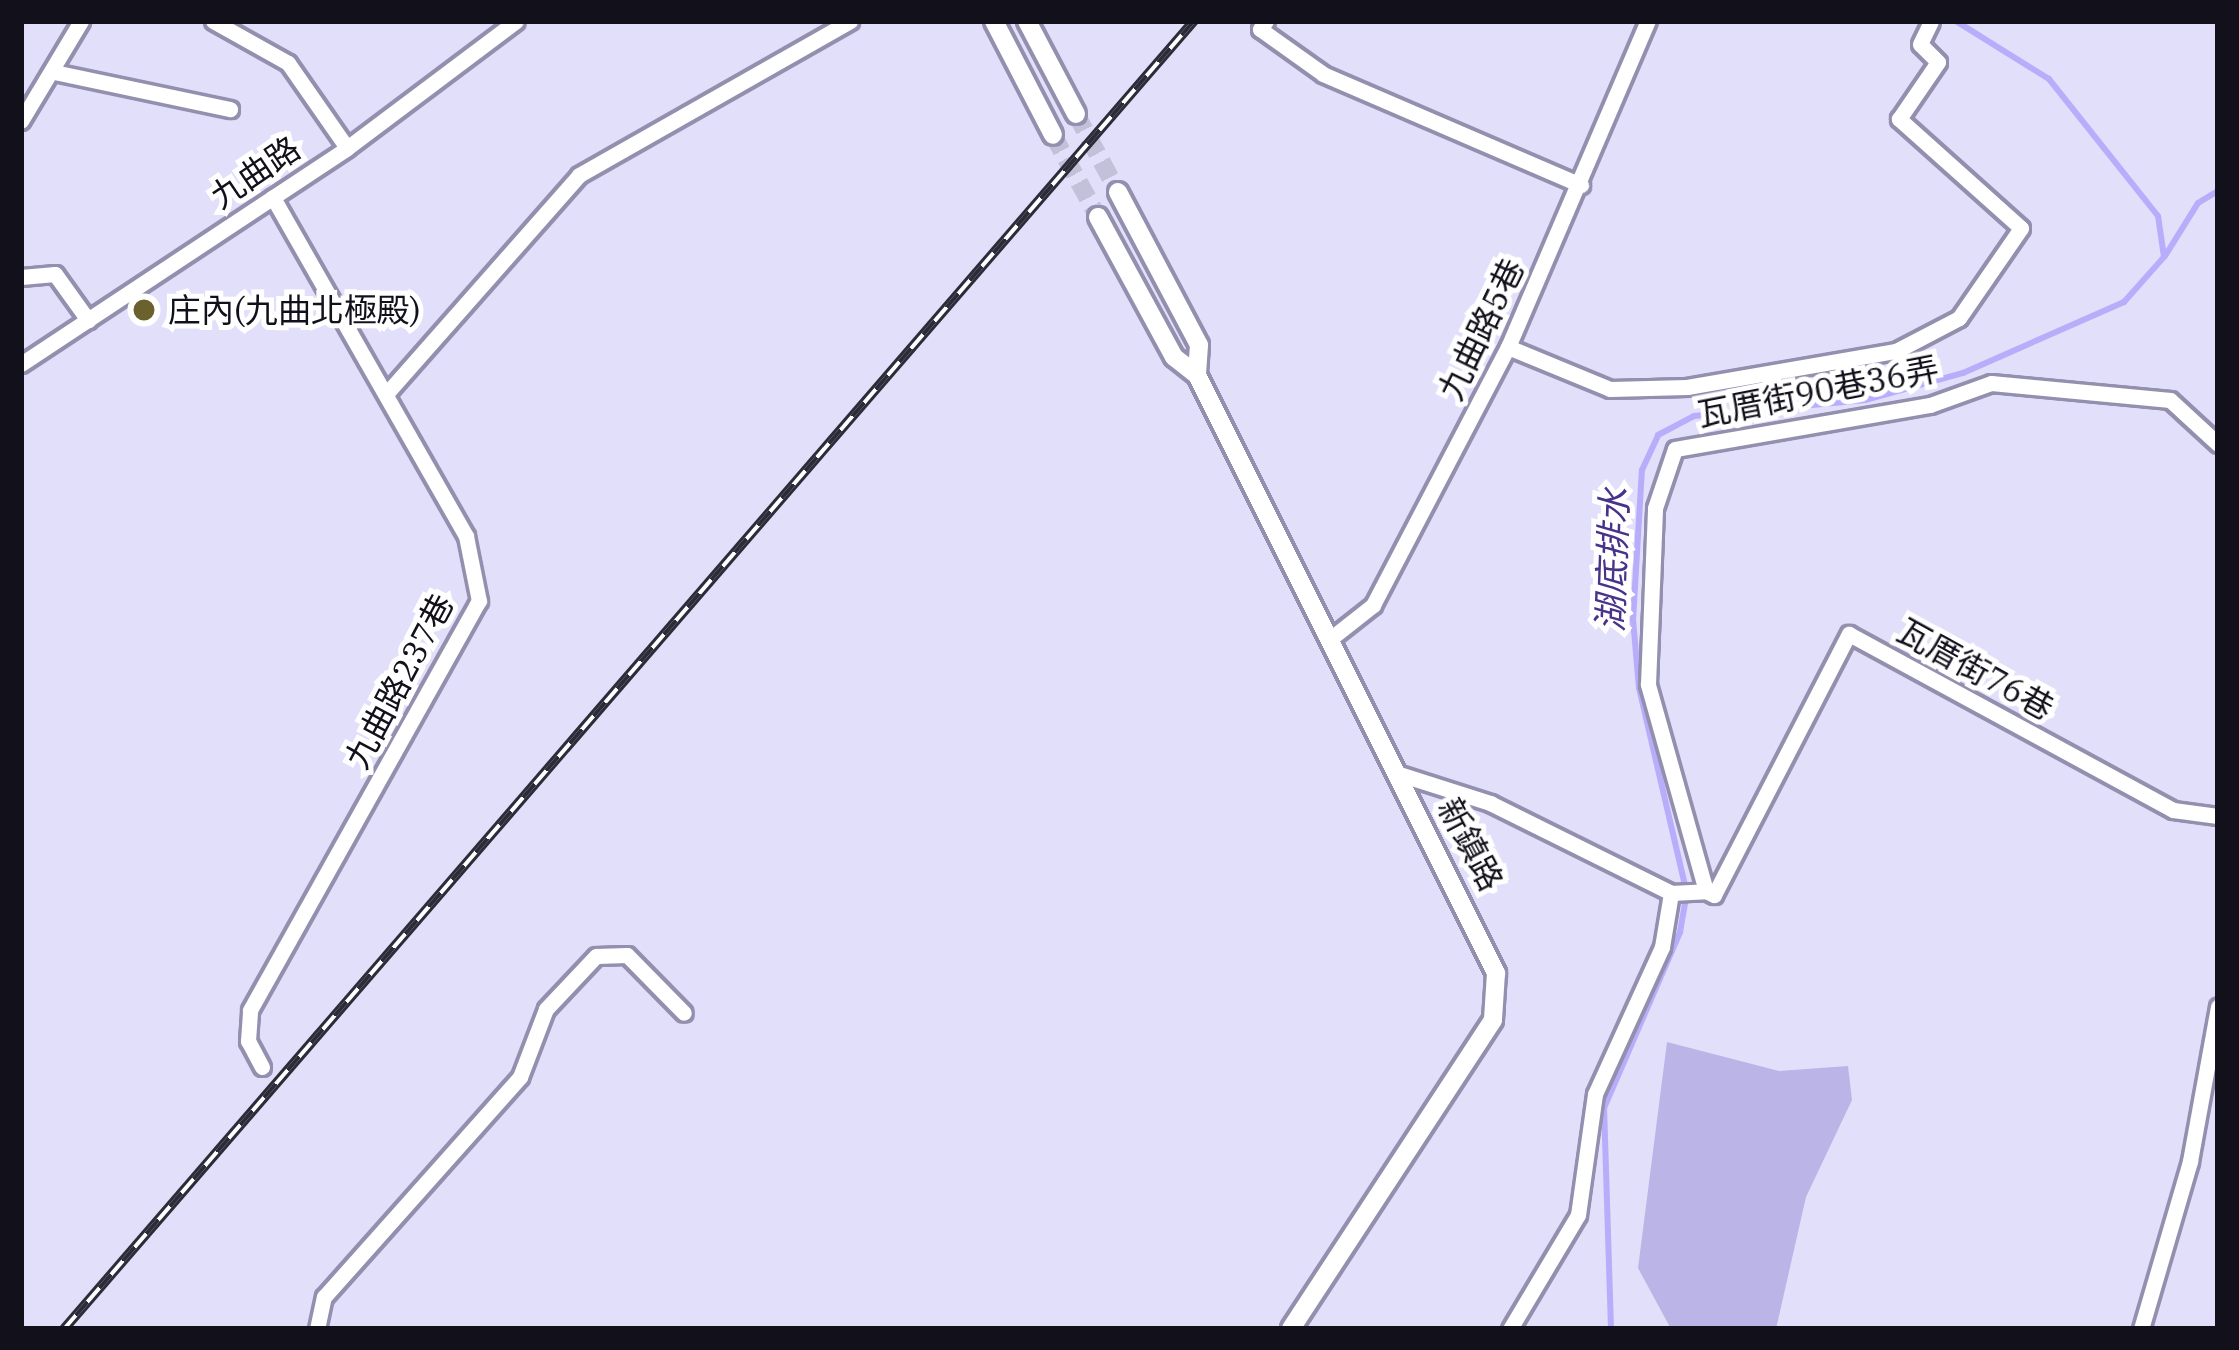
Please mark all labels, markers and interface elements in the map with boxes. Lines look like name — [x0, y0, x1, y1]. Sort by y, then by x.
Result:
street label: 九曲路 — [203, 128, 307, 216]
street label: 九曲路5巷 — [1430, 252, 1532, 406]
place label: 庄內(九曲北極殿) — [168, 290, 421, 330]
marker: 庄內(九曲北極殿) — [131, 297, 157, 323]
street label: 瓦厝街90巷36弄 — [1694, 348, 1942, 434]
water label: 湖底排水 — [1588, 487, 1636, 633]
street label: 九曲路237巷 — [337, 587, 461, 775]
street label: 瓦厝街76巷 — [1891, 610, 2061, 728]
street label: 新鎮路 — [1430, 791, 1512, 897]

